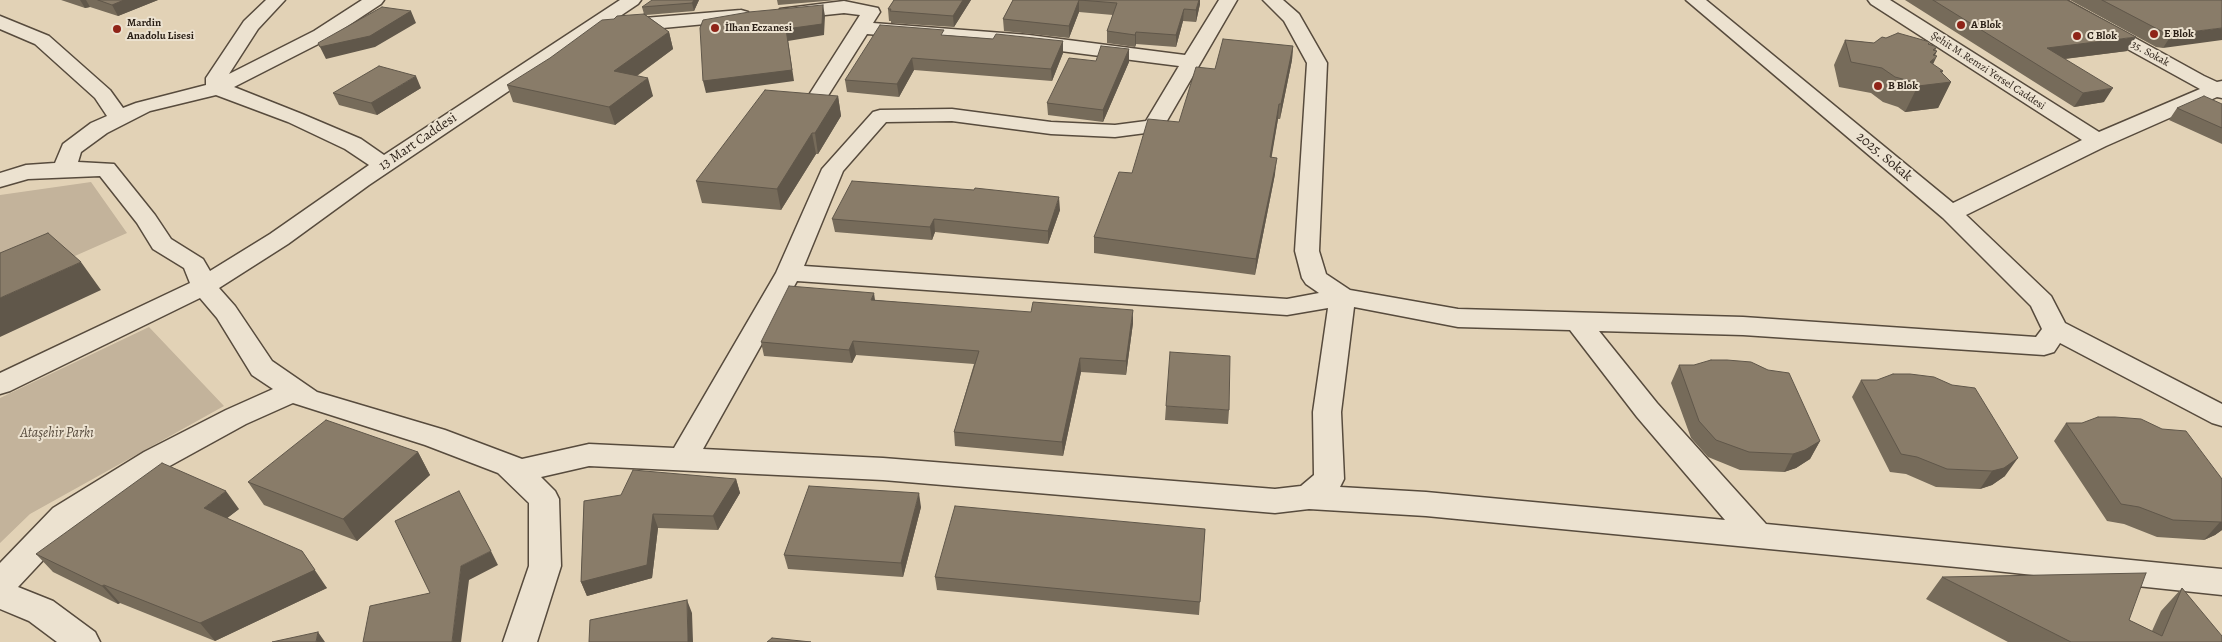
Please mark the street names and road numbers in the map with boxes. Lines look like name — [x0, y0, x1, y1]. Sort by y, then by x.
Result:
street label: Şehit M.Remzi Yersel Caddesi — [1928, 29, 2048, 113]
street label: 35. Sokak — [2129, 38, 2171, 70]
street label: 13 Mart Caddesi — [376, 110, 460, 174]
street label: 2025. Sokak — [1853, 129, 1915, 185]

